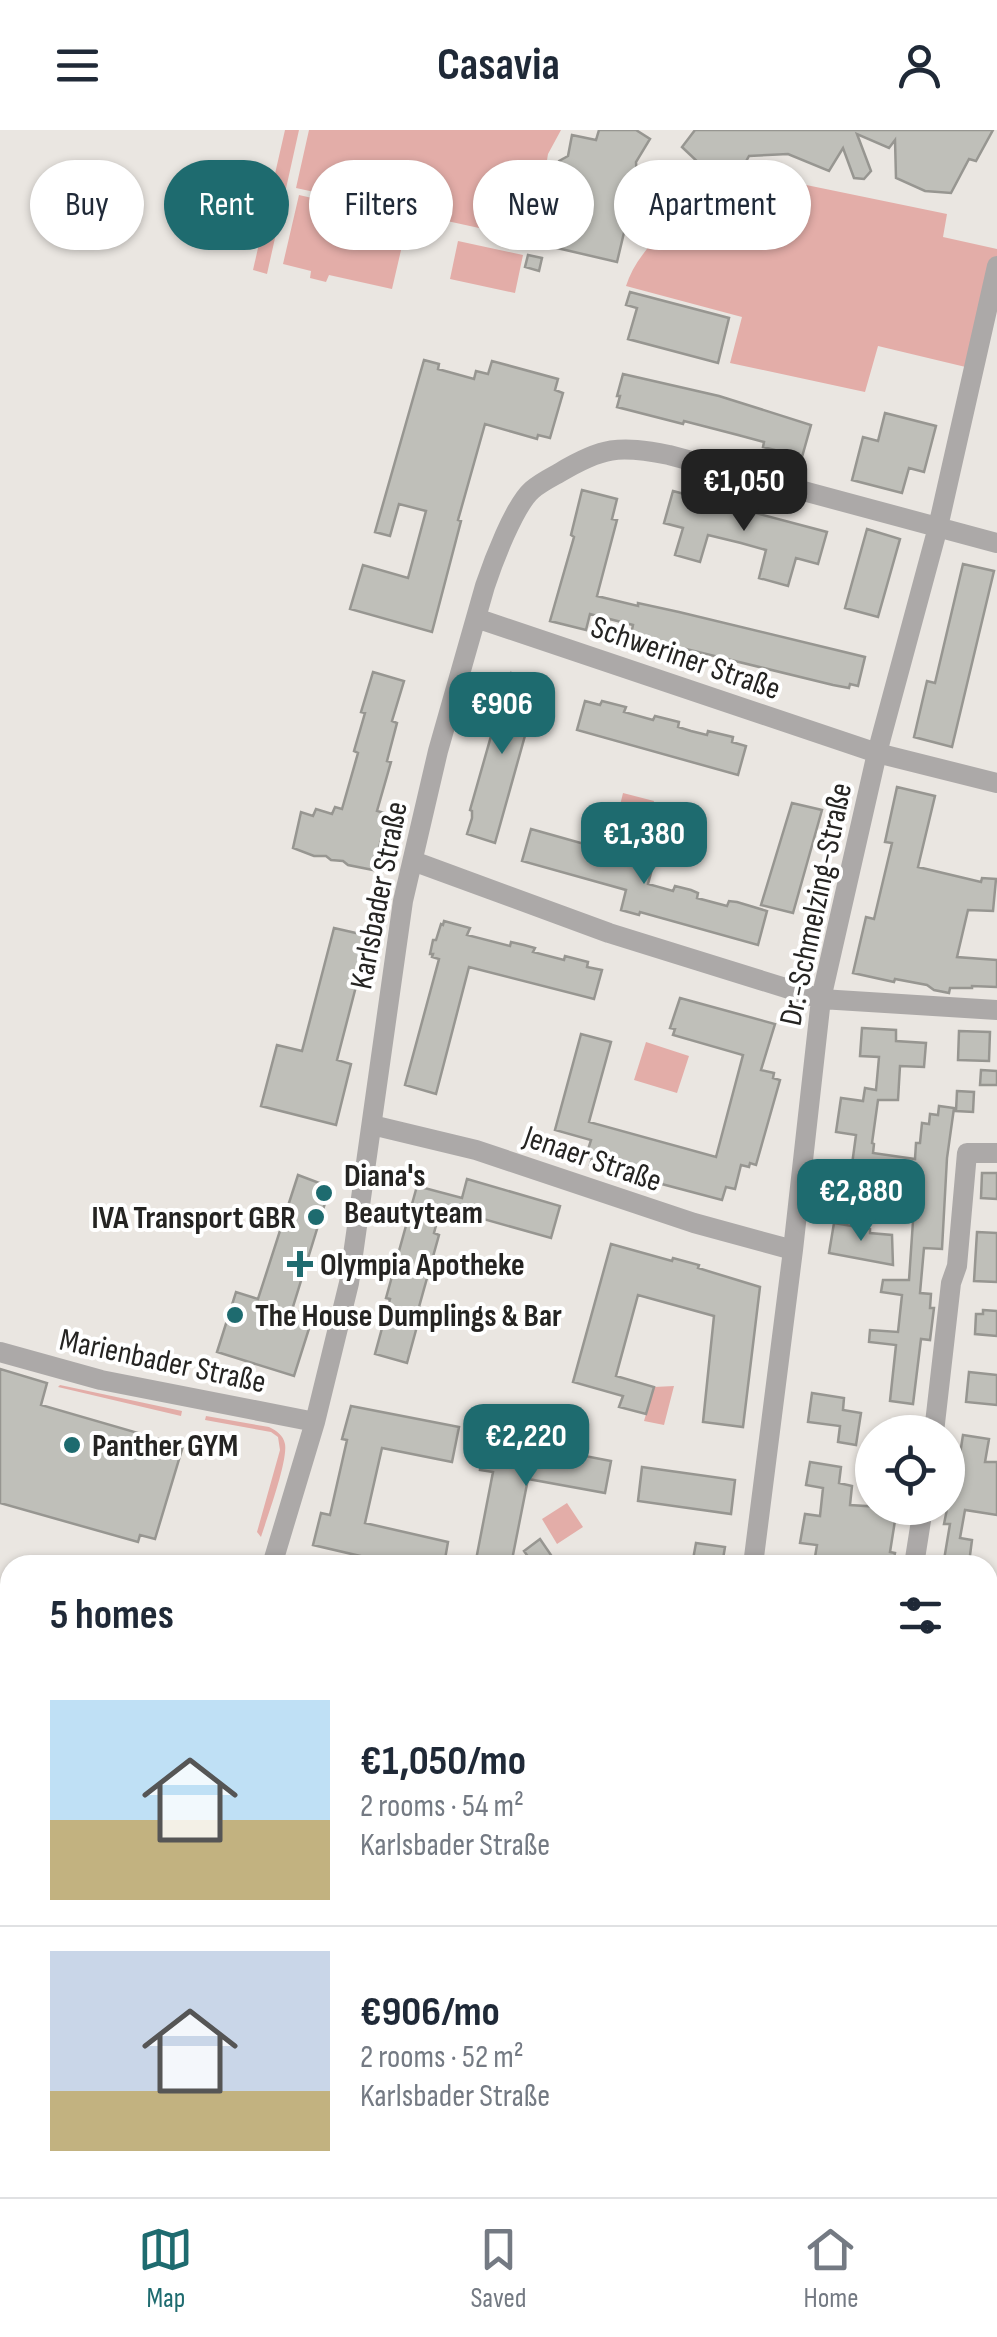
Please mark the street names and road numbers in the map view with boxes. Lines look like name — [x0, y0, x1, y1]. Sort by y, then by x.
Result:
street label: Schweriner Straße — [586, 608, 785, 709]
street label: Dr.-Schmelzing-Straße — [772, 779, 861, 1029]
street label: Karlsbader Straße — [342, 798, 417, 992]
street label: Jenaer Straße — [517, 1117, 667, 1201]
street label: Marienbader Straße — [56, 1321, 269, 1402]

